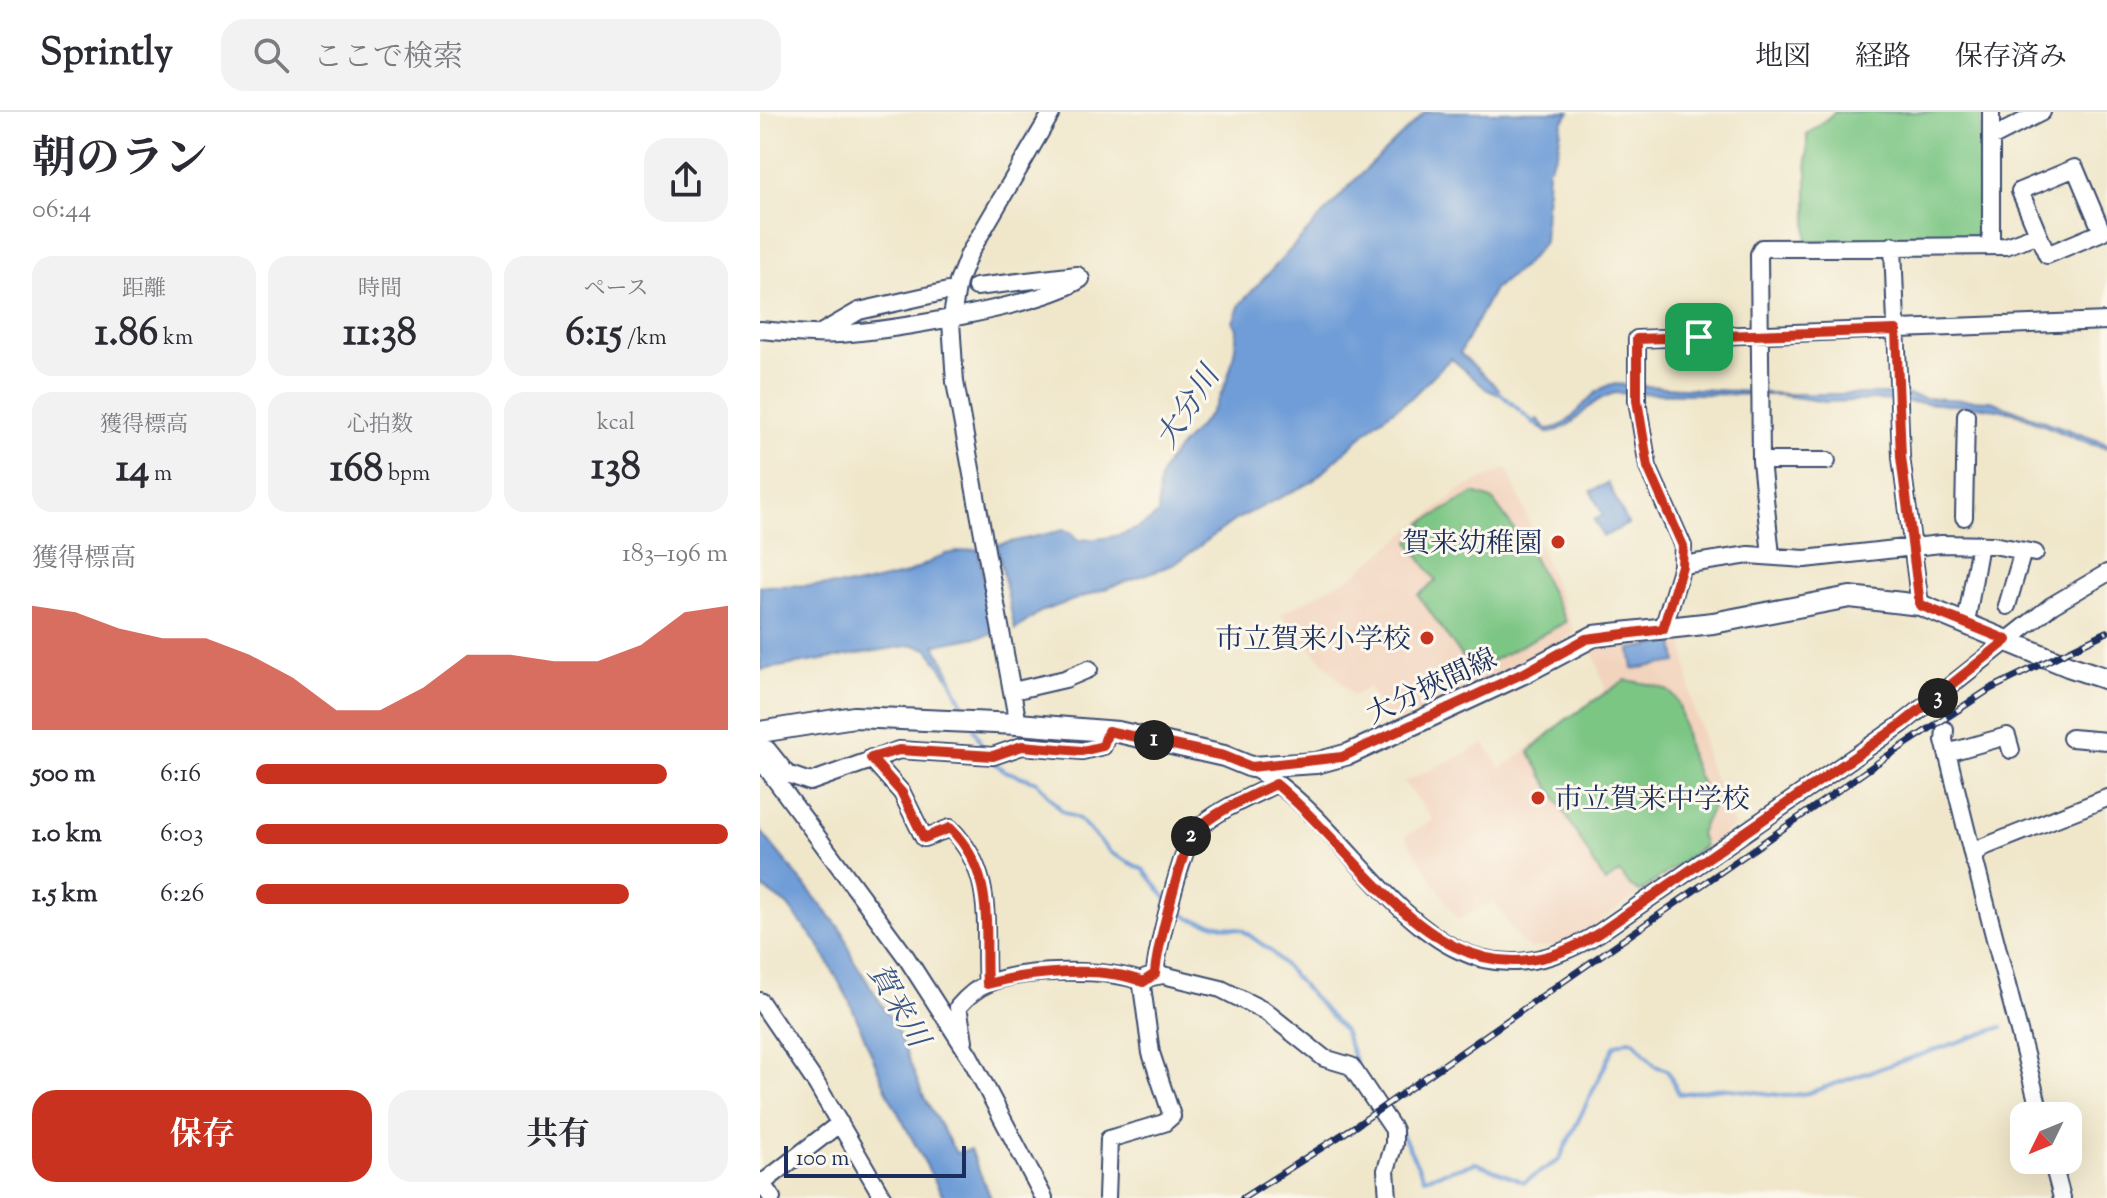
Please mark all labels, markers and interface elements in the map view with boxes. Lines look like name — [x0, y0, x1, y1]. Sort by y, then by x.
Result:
search box — [221, 19, 781, 91]
text: Sprintly — [40, 28, 173, 82]
icon: search — [249, 33, 293, 77]
text: ここで検索 — [313, 37, 463, 80]
text: 地図 — [1755, 38, 1811, 78]
text: 経路 — [1855, 38, 1911, 78]
text: 保存済み — [1955, 38, 2067, 78]
text: 朝のラン — [32, 130, 208, 193]
button: share — [644, 138, 728, 222]
text: 06:44 — [32, 192, 91, 229]
text: 距離 — [122, 274, 166, 306]
text: 時間 — [358, 274, 402, 306]
text: ペース — [584, 274, 648, 306]
pin — [1665, 303, 1733, 371]
text: 1.86 — [95, 306, 158, 363]
text: 11:38 — [343, 306, 417, 363]
text: 6:15 — [565, 306, 622, 363]
icon: arrive — [1677, 315, 1721, 359]
text: km — [158, 323, 193, 355]
text: /km — [622, 323, 667, 355]
water label: 大分川 — [1147, 356, 1233, 458]
text: kcal — [597, 408, 635, 440]
text: 獲得標高 — [100, 410, 188, 442]
text: 心拍数 — [347, 410, 413, 442]
text: 138 — [591, 440, 641, 497]
text: 14 — [116, 442, 149, 499]
text: 168 — [330, 442, 383, 499]
text: m — [149, 459, 172, 491]
text: bpm — [383, 459, 430, 491]
place label: 賀来幼稚園 — [1402, 525, 1542, 565]
marker: 賀来幼稚園 — [1549, 533, 1567, 551]
text: 183–196 m — [622, 536, 728, 573]
text: 獲得標高 — [32, 541, 136, 578]
place label: 市立賀来小学校 — [1215, 621, 1411, 661]
marker: 市立賀来小学校 — [1418, 629, 1436, 647]
street label: 大分挾間線 — [1360, 640, 1504, 735]
pin: 3 — [1918, 678, 1958, 718]
text: 3 — [1934, 682, 1942, 714]
pin: 1 — [1134, 720, 1174, 760]
text: 1 — [1150, 724, 1158, 756]
text: 500 m — [32, 756, 95, 793]
text: 6:16 — [160, 756, 201, 793]
place label: 市立賀来中学校 — [1554, 781, 1750, 821]
marker: 市立賀来中学校 — [1529, 789, 1547, 807]
text: 1.0 km — [32, 816, 102, 853]
text: 6:03 — [160, 816, 203, 853]
pin: 2 — [1171, 816, 1211, 856]
text: 2 — [1186, 820, 1196, 852]
text: 1.5 km — [32, 876, 98, 913]
text: 6:26 — [160, 876, 205, 913]
water label: 賀来川 — [856, 957, 939, 1059]
button: 保存 — [32, 1090, 372, 1182]
button: 共有 — [388, 1090, 728, 1182]
north arrow — [2010, 1102, 2082, 1174]
map controls — [2010, 1102, 2082, 1174]
scale bar — [784, 1142, 966, 1178]
text: 100 m — [796, 1144, 849, 1176]

